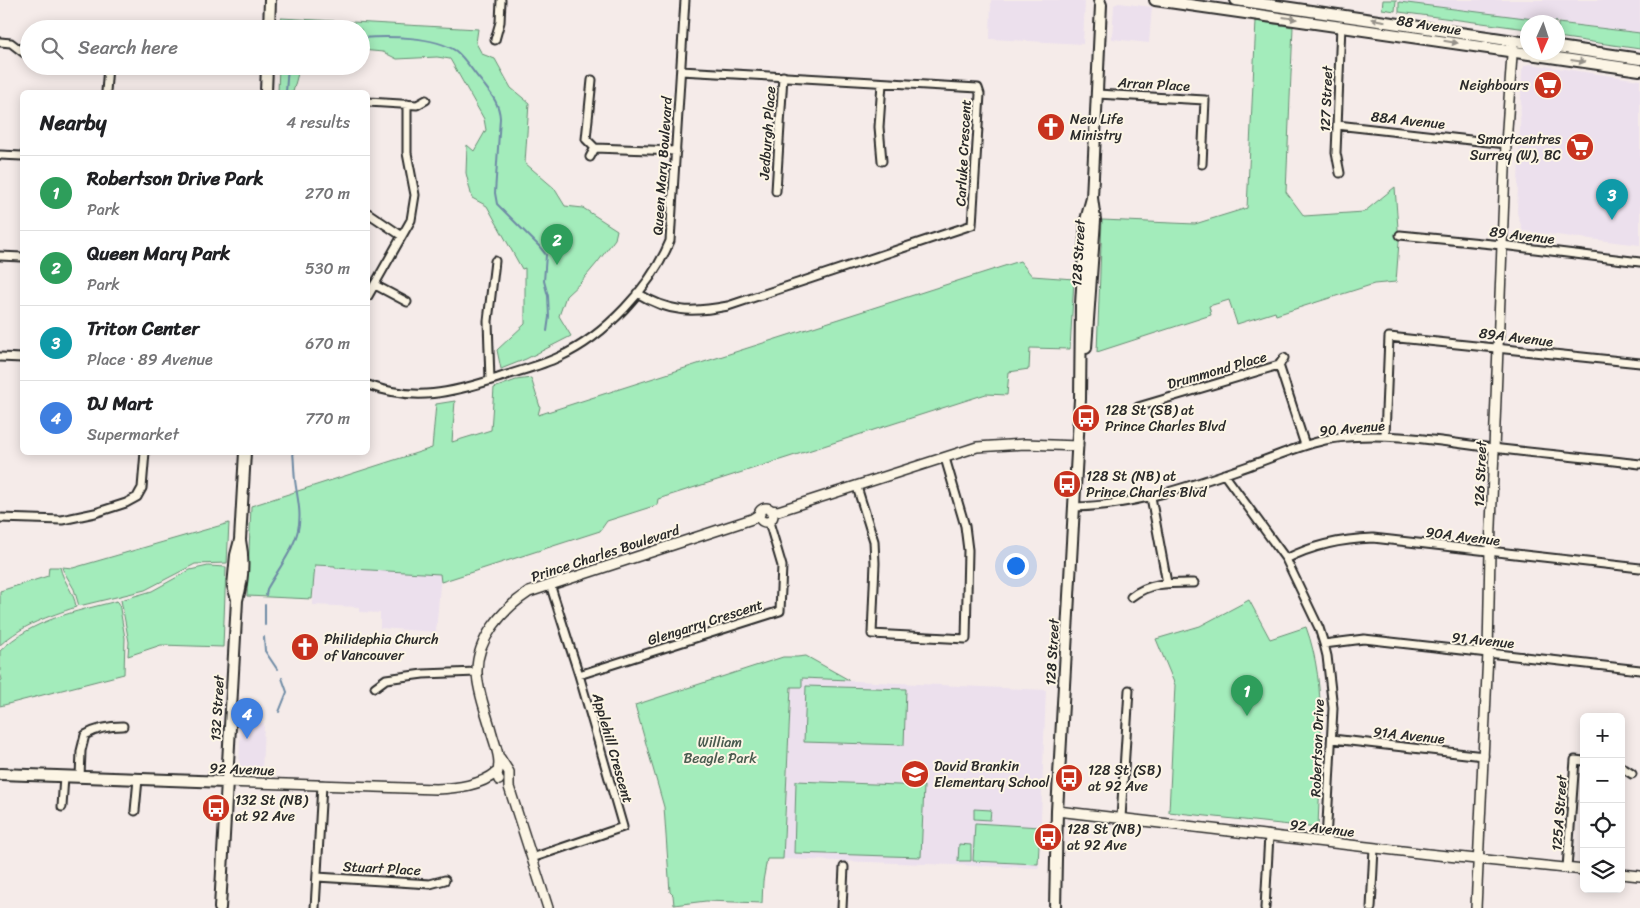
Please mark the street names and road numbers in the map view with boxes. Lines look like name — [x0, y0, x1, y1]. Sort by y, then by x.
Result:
street label: 88 Avenue — [1395, 8, 1463, 43]
street label: 127 Street — [1313, 64, 1340, 133]
street label: Arran Place — [1116, 70, 1191, 99]
street label: Jedburgh Place — [752, 85, 783, 182]
street label: Queen Mary Boulevard — [645, 94, 680, 236]
street label: Carluke Crescent — [948, 99, 979, 207]
street label: 88A Avenue — [1370, 104, 1446, 137]
street label: 128 Street — [1064, 218, 1093, 287]
street label: 89 Avenue — [1488, 219, 1556, 252]
street label: 89A Avenue — [1477, 321, 1555, 354]
street label: Drummond Place — [1164, 344, 1270, 397]
street label: 90 Avenue — [1318, 413, 1386, 444]
street label: 126 Street — [1467, 439, 1494, 508]
street label: Prince Charles Boulevard — [528, 517, 684, 589]
street label: 90A Avenue — [1424, 520, 1502, 553]
street label: Glengarry Crescent — [644, 592, 766, 653]
street label: 128 Street — [1038, 617, 1067, 686]
street label: 91 Avenue — [1450, 625, 1516, 656]
street label: 132 Street — [203, 673, 232, 742]
street label: Applehill Crescent — [585, 689, 640, 806]
street label: Robertson Drive — [1303, 699, 1332, 797]
street label: 91A Avenue — [1372, 719, 1446, 752]
street label: 92 Avenue — [209, 756, 275, 783]
street label: 125A Street — [1544, 773, 1575, 852]
street label: 92 Avenue — [1288, 812, 1356, 845]
street label: Stuart Place — [342, 854, 422, 883]

